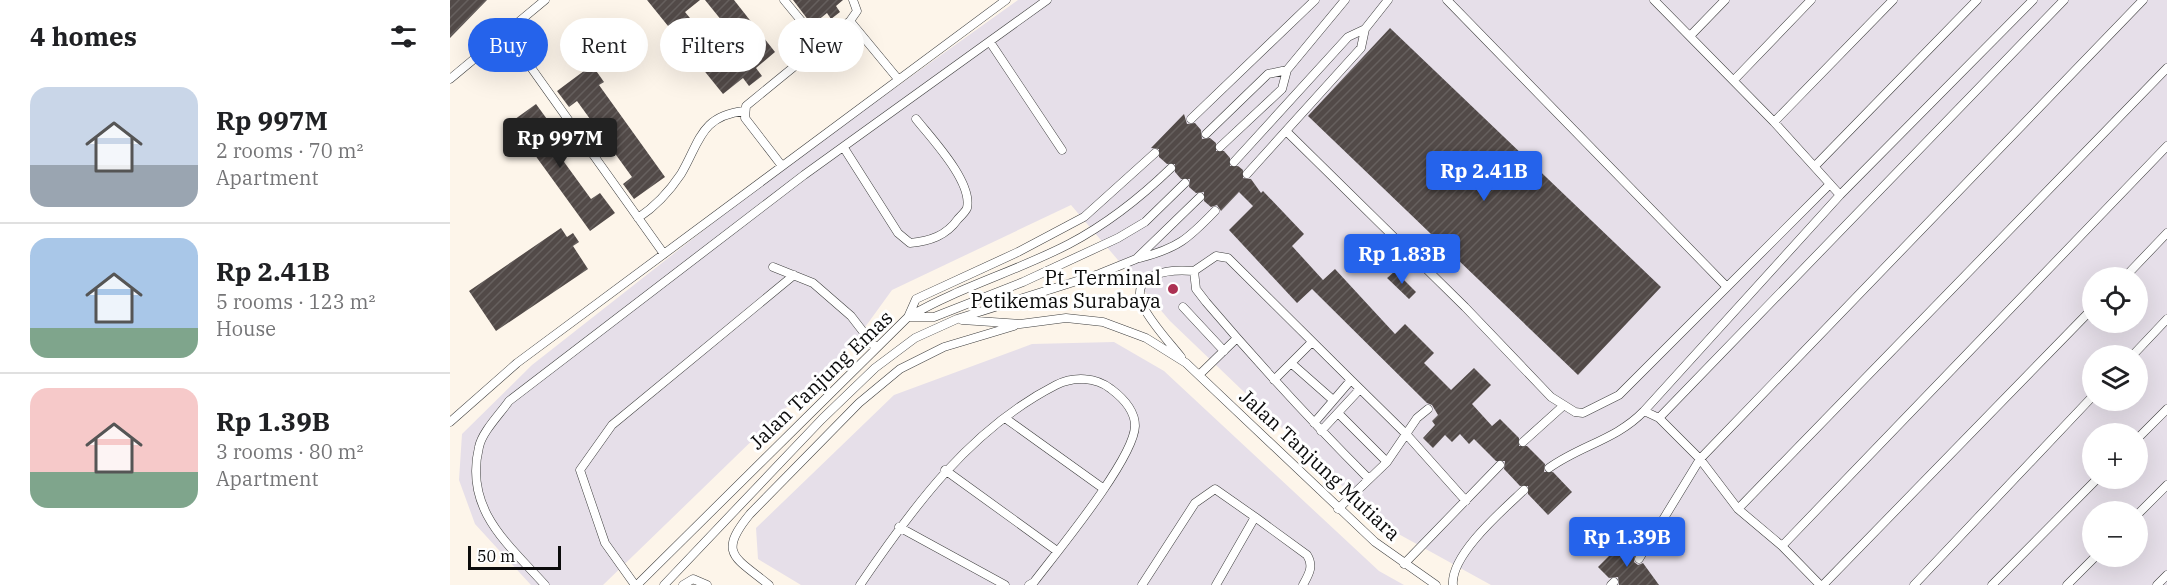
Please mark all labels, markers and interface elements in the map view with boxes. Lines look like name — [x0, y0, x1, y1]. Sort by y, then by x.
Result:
chip: Buy — [468, 18, 548, 72]
chip: Rent — [560, 18, 648, 72]
chip: Filters — [660, 18, 766, 72]
chip: New — [778, 18, 864, 72]
text: 4 homes — [30, 19, 137, 53]
icon: filters — [387, 20, 420, 53]
text: Rp 997M — [216, 103, 328, 137]
icon: home — [78, 111, 150, 183]
pin: Rp 997M — [505, 118, 615, 169]
text: Rp 997M — [517, 124, 603, 151]
text: 2 rooms · 70 m² — [216, 137, 363, 164]
pin: Rp 2.41B — [1422, 151, 1546, 202]
text: Rp 2.41B — [1440, 157, 1528, 184]
text: Apartment — [216, 164, 319, 191]
pin: Rp 1.83B — [1340, 234, 1464, 285]
text: Rp 1.83B — [1358, 240, 1446, 267]
text: Rp 2.41B — [216, 254, 330, 288]
icon: home — [78, 262, 150, 334]
place label: Pt. Terminal Petikemas Surabaya — [970, 264, 1161, 314]
map controls — [2082, 267, 2148, 567]
button: locate — [2082, 267, 2148, 333]
marker: Pt. Terminal Petikemas Surabaya — [1166, 282, 1180, 296]
text: 5 rooms · 123 m² — [216, 288, 375, 315]
street label: Jalan Tanjung Emas — [743, 304, 898, 455]
text: House — [216, 315, 276, 342]
button: layers — [2082, 345, 2148, 411]
street label: Jalan Tanjung Mutiara — [1234, 383, 1407, 546]
text: Rp 1.39B — [216, 404, 330, 438]
icon: home — [78, 412, 150, 484]
button: + — [2082, 423, 2148, 489]
text: 3 rooms · 80 m² — [216, 438, 363, 465]
text: Apartment — [216, 465, 319, 492]
button: − — [2082, 501, 2148, 567]
pin: Rp 1.39B — [1565, 517, 1689, 568]
text: Rp 1.39B — [1583, 523, 1671, 550]
scale bar — [468, 543, 561, 570]
text: 50 m — [477, 546, 515, 566]

